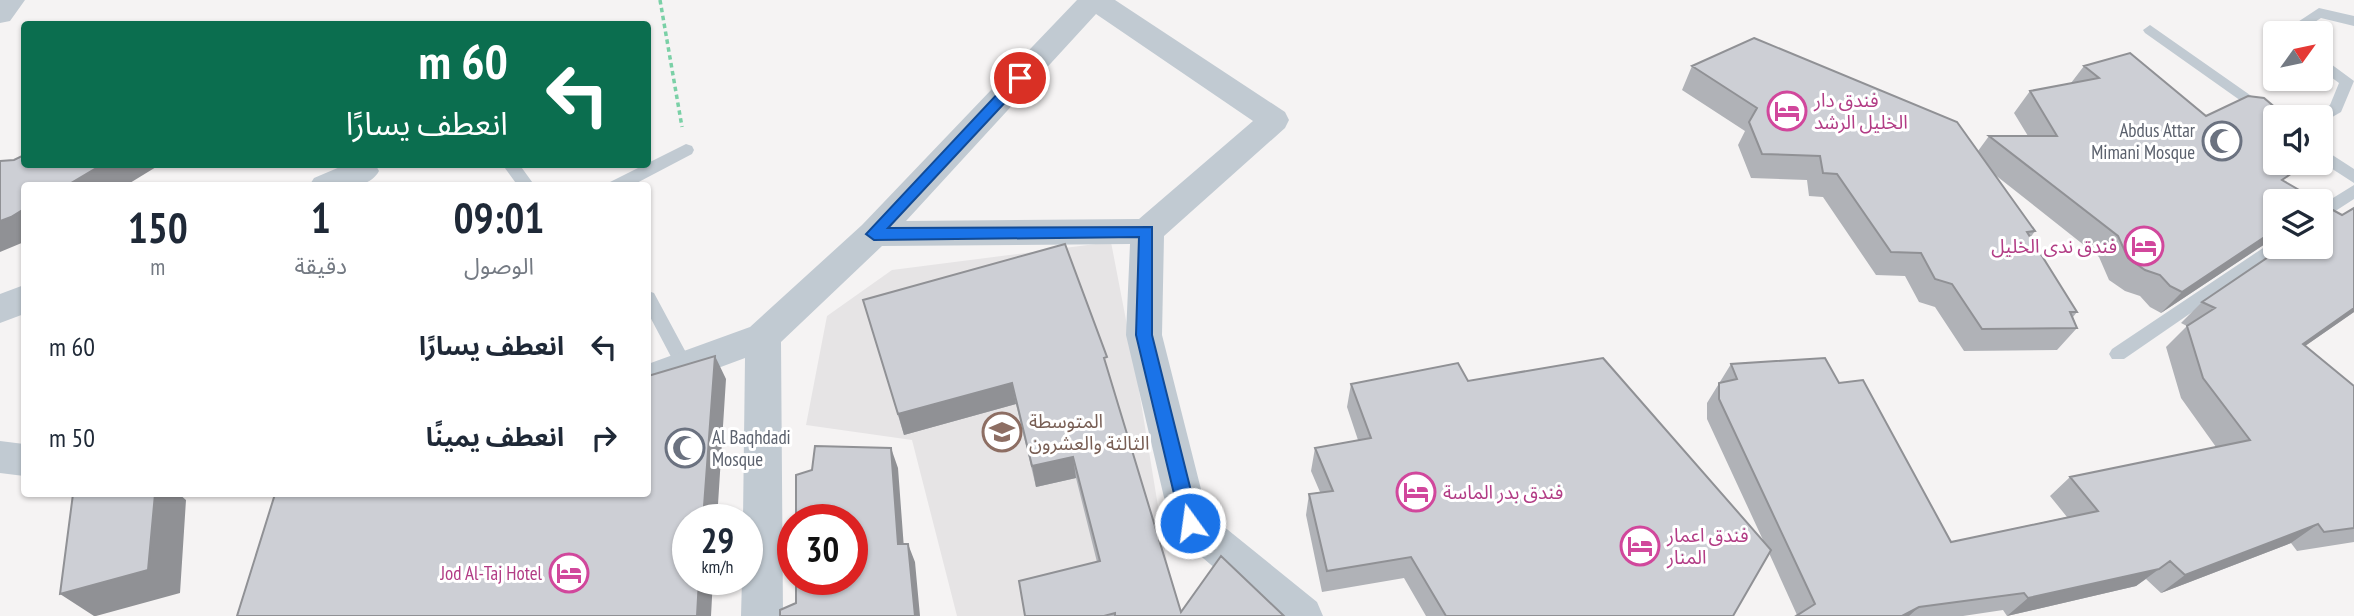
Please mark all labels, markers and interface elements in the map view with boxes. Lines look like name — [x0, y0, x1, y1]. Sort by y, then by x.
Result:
north arrow — [2263, 21, 2333, 91]
map controls — [2263, 21, 2333, 259]
text: 60 m — [419, 29, 508, 93]
pin — [990, 48, 1050, 108]
icon: left — [532, 49, 623, 140]
icon: arrive — [1001, 59, 1039, 97]
place label: فندق دار الخليل الرشد — [1813, 88, 1908, 134]
hotel icon: فندق دار الخليل الرشد — [1766, 90, 1808, 132]
text: انعطف يسارًا — [346, 102, 508, 144]
button: sound — [2263, 105, 2333, 175]
place label: Abdus Attar Mimani Mosque — [2091, 118, 2196, 164]
mosque icon: Abdus Attar Mimani Mosque — [2201, 120, 2243, 162]
button: layers — [2263, 189, 2333, 259]
text: 1 — [311, 190, 331, 245]
text: 09:01 — [454, 190, 544, 245]
text: 150 — [128, 200, 188, 255]
hotel icon: فندق ندى الخليل — [2123, 225, 2165, 267]
place label: فندق ندى الخليل — [1991, 234, 2117, 258]
text: دقيقة — [294, 251, 347, 280]
text: الوصول — [464, 251, 534, 280]
text: m — [150, 252, 165, 281]
icon: left — [585, 328, 623, 366]
text: انعطف يسارًا — [419, 329, 564, 362]
text: 60 m — [49, 330, 95, 363]
place label: المتوسطة الثالثة والعشرون — [1029, 409, 1149, 455]
school or university icon: المتوسطة الثالثة والعشرون — [981, 411, 1023, 453]
icon: right — [585, 419, 623, 457]
text: انعطف يمينًا — [426, 420, 564, 453]
text: 50 m — [49, 421, 95, 454]
place label: Al Baqhdadi Mosque — [712, 425, 791, 471]
mosque icon: Al Baqhdadi Mosque — [664, 427, 706, 469]
hotel icon: فندق بدر الماسة — [1395, 471, 1437, 513]
place label: فندق بدر الماسة — [1443, 480, 1563, 504]
position arrow — [1153, 486, 1227, 560]
speed limit sign: 30 — [777, 504, 868, 595]
text: 29 — [701, 517, 734, 563]
place label: فندق اعمار المنار — [1666, 523, 1748, 569]
hotel icon: فندق اعمار المنار — [1619, 525, 1661, 567]
hotel icon: Jod Al-Taj Hotel — [548, 552, 590, 594]
text: km/h — [702, 555, 733, 578]
place label: Jod Al-Taj Hotel — [440, 561, 543, 585]

